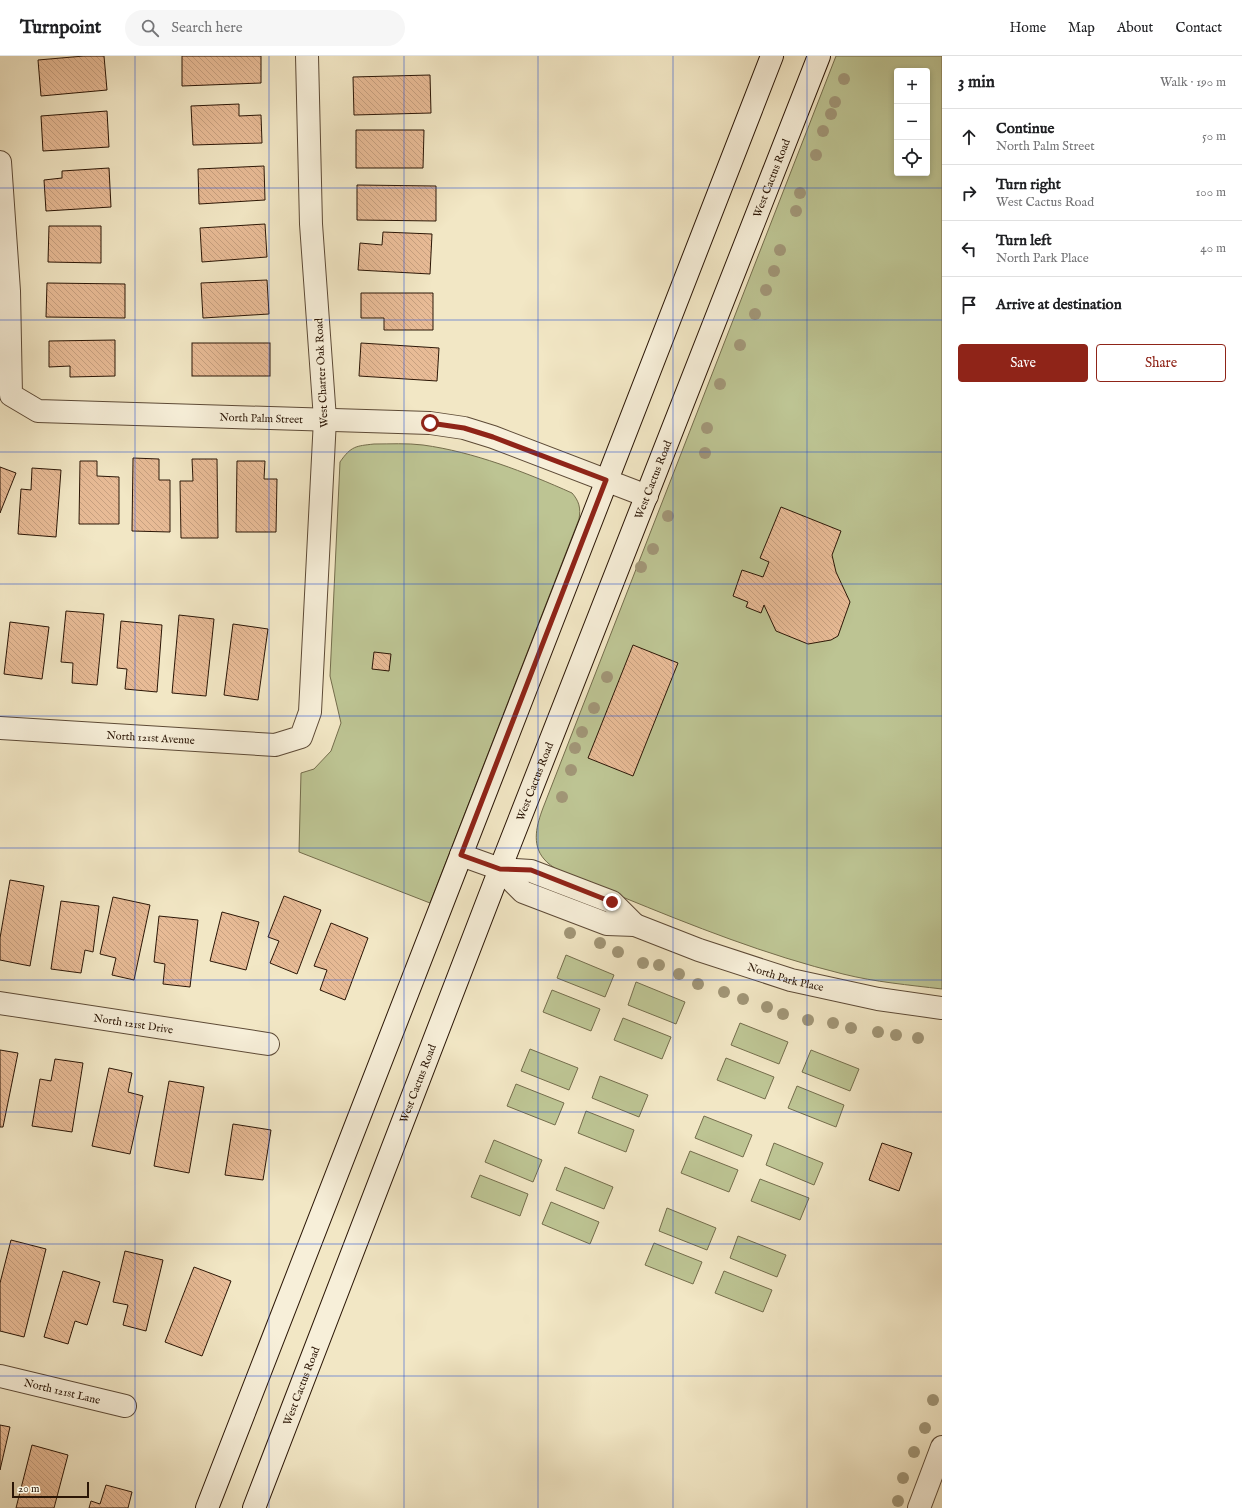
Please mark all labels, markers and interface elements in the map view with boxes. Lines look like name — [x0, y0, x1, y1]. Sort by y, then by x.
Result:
search box — [125, 10, 405, 46]
text: Turnpoint — [20, 16, 101, 40]
icon: search — [139, 17, 161, 39]
text: Search here — [171, 18, 243, 37]
text: Home — [1010, 19, 1046, 37]
text: Map — [1068, 19, 1095, 37]
text: About — [1117, 19, 1153, 37]
text: Contact — [1175, 19, 1222, 37]
map controls — [894, 68, 930, 176]
button: + — [894, 68, 930, 104]
text: 3 min — [958, 72, 995, 93]
text: Walk · 190 m — [1160, 74, 1226, 91]
button: − — [894, 104, 930, 140]
text: Continue — [996, 119, 1054, 138]
icon: ahead — [958, 126, 980, 148]
text: 50 m — [1202, 128, 1226, 145]
street label: West Cactus Road — [750, 137, 794, 220]
text: North Palm Street — [996, 138, 1095, 155]
button: locate — [894, 140, 930, 176]
text: Turn right — [996, 175, 1061, 194]
icon: right — [958, 182, 980, 204]
text: 100 m — [1196, 184, 1226, 201]
text: West Cactus Road — [996, 194, 1094, 211]
text: Turn left — [996, 231, 1052, 250]
icon: left — [958, 238, 980, 260]
text: 40 m — [1200, 240, 1226, 257]
text: North Park Place — [996, 250, 1089, 267]
icon: arrive — [958, 294, 980, 316]
text: Arrive at destination — [996, 295, 1122, 314]
street label: West Charter Oak Road — [312, 318, 332, 428]
button: Save — [958, 344, 1088, 382]
button: Share — [1096, 344, 1226, 382]
street label: North Palm Street — [219, 411, 303, 427]
route start — [421, 414, 439, 432]
street label: West Cactus Road — [632, 439, 675, 521]
street label: North 121st Avenue — [106, 729, 195, 748]
street label: West Cactus Road — [514, 740, 557, 823]
route end — [603, 893, 621, 911]
street label: North Park Place — [746, 960, 825, 995]
street label: North 121st Drive — [93, 1011, 174, 1037]
street label: West Cactus Road — [397, 1042, 440, 1125]
street label: West Cactus Road — [281, 1345, 324, 1427]
street label: North 121st Lane — [22, 1376, 102, 1408]
scale bar — [12, 1480, 89, 1499]
text: 20 m — [18, 1482, 39, 1496]

